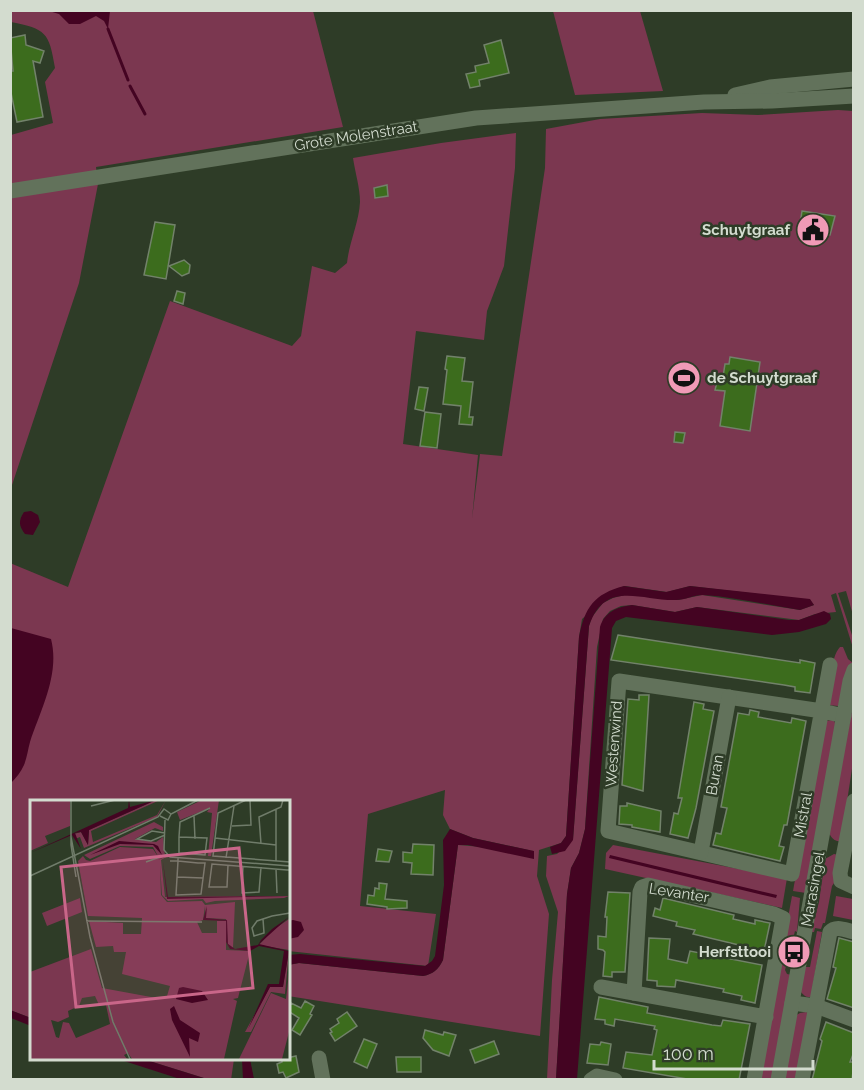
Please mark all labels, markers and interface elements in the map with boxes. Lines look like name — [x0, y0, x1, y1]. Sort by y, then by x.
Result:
street label: Grote Molenstraat — [293, 117, 419, 155]
public building icon: Schuytgraaf — [795, 212, 831, 248]
place label: Schuytgraaf — [702, 221, 790, 239]
sports icon: de Schuytgraaf — [666, 360, 702, 396]
place label: de Schuytgraaf — [707, 369, 818, 387]
street label: Westenwind — [602, 700, 626, 788]
street label: Buran — [703, 753, 727, 797]
street label: Mistral — [790, 790, 816, 839]
inset map — [30, 800, 290, 1060]
street label: Marasingel — [798, 849, 829, 928]
street label: Levanter — [648, 879, 711, 907]
bus stop icon: Herfsttooi — [776, 934, 812, 970]
place label: Herfsttooi — [699, 943, 771, 961]
scale bar — [654, 1033, 813, 1071]
text: 100 m — [663, 1043, 714, 1064]

